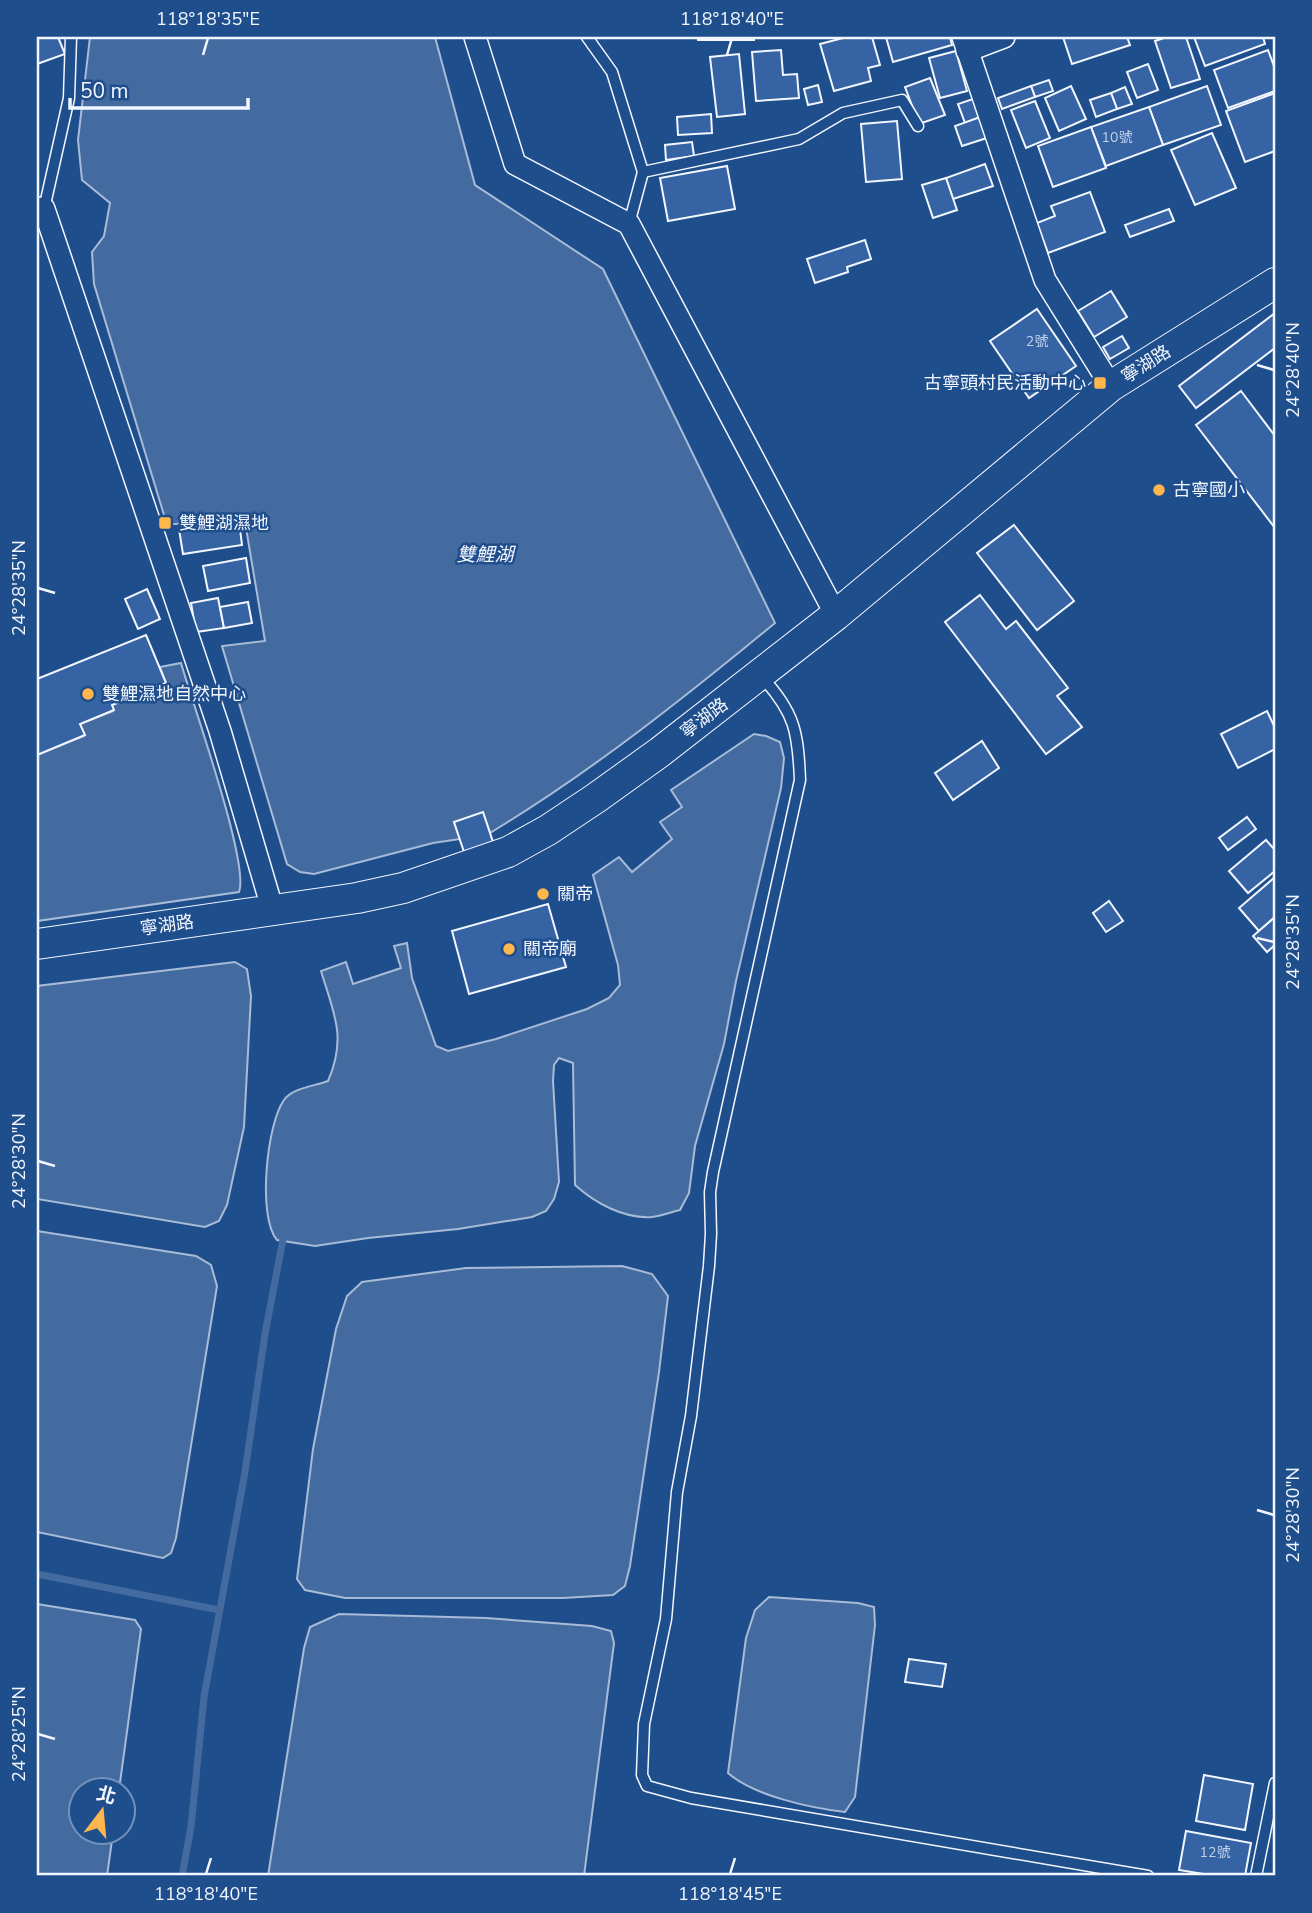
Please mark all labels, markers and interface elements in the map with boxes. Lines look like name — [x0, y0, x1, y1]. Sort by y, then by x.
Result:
text: 118°18'35"E — [156, 7, 260, 31]
text: 118°18'40"E — [680, 7, 784, 31]
scale bar — [70, 66, 248, 110]
text: 50 m — [80, 77, 129, 105]
house number: 10號 — [1102, 128, 1132, 147]
text: 24°28'40"N — [1281, 322, 1305, 418]
house number: 2號 — [1026, 332, 1048, 351]
street label: 寧湖路 — [1117, 340, 1175, 388]
place label: 古寧頭村民活動中心 — [924, 371, 1086, 395]
marker: 古寧頭村民活動中心 — [1092, 375, 1108, 391]
place label: 古寧國小 — [1173, 478, 1245, 502]
marker: 古寧國小 — [1151, 482, 1167, 498]
place label: 雙鯉湖濕地 — [179, 511, 269, 535]
marker: 雙鯉湖濕地 — [157, 515, 173, 531]
text: 24°28'35"N — [7, 540, 31, 636]
water label: 雙鯉湖 — [456, 542, 516, 568]
place label: 雙鯉濕地自然中心 — [102, 682, 246, 706]
marker: 雙鯉濕地自然中心 — [80, 686, 96, 702]
street label: 寧湖路 — [675, 692, 733, 744]
place label: 關帝 — [557, 882, 593, 906]
marker: 關帝 — [535, 886, 551, 902]
text: 24°28'35"N — [1281, 894, 1305, 990]
street label: 寧湖路 — [139, 909, 195, 941]
place label: 關帝廟 — [523, 937, 577, 961]
marker: 關帝廟 — [501, 941, 517, 957]
text: 24°28'30"N — [7, 1113, 31, 1209]
text: 24°28'30"N — [1281, 1467, 1305, 1563]
text: 24°28'25"N — [7, 1686, 31, 1782]
north arrow — [66, 1776, 136, 1846]
text: 北 — [94, 1781, 119, 1811]
house number: 12號 — [1200, 1843, 1230, 1862]
text: 118°18'40"E — [154, 1882, 258, 1906]
text: 118°18'45"E — [678, 1882, 782, 1906]

